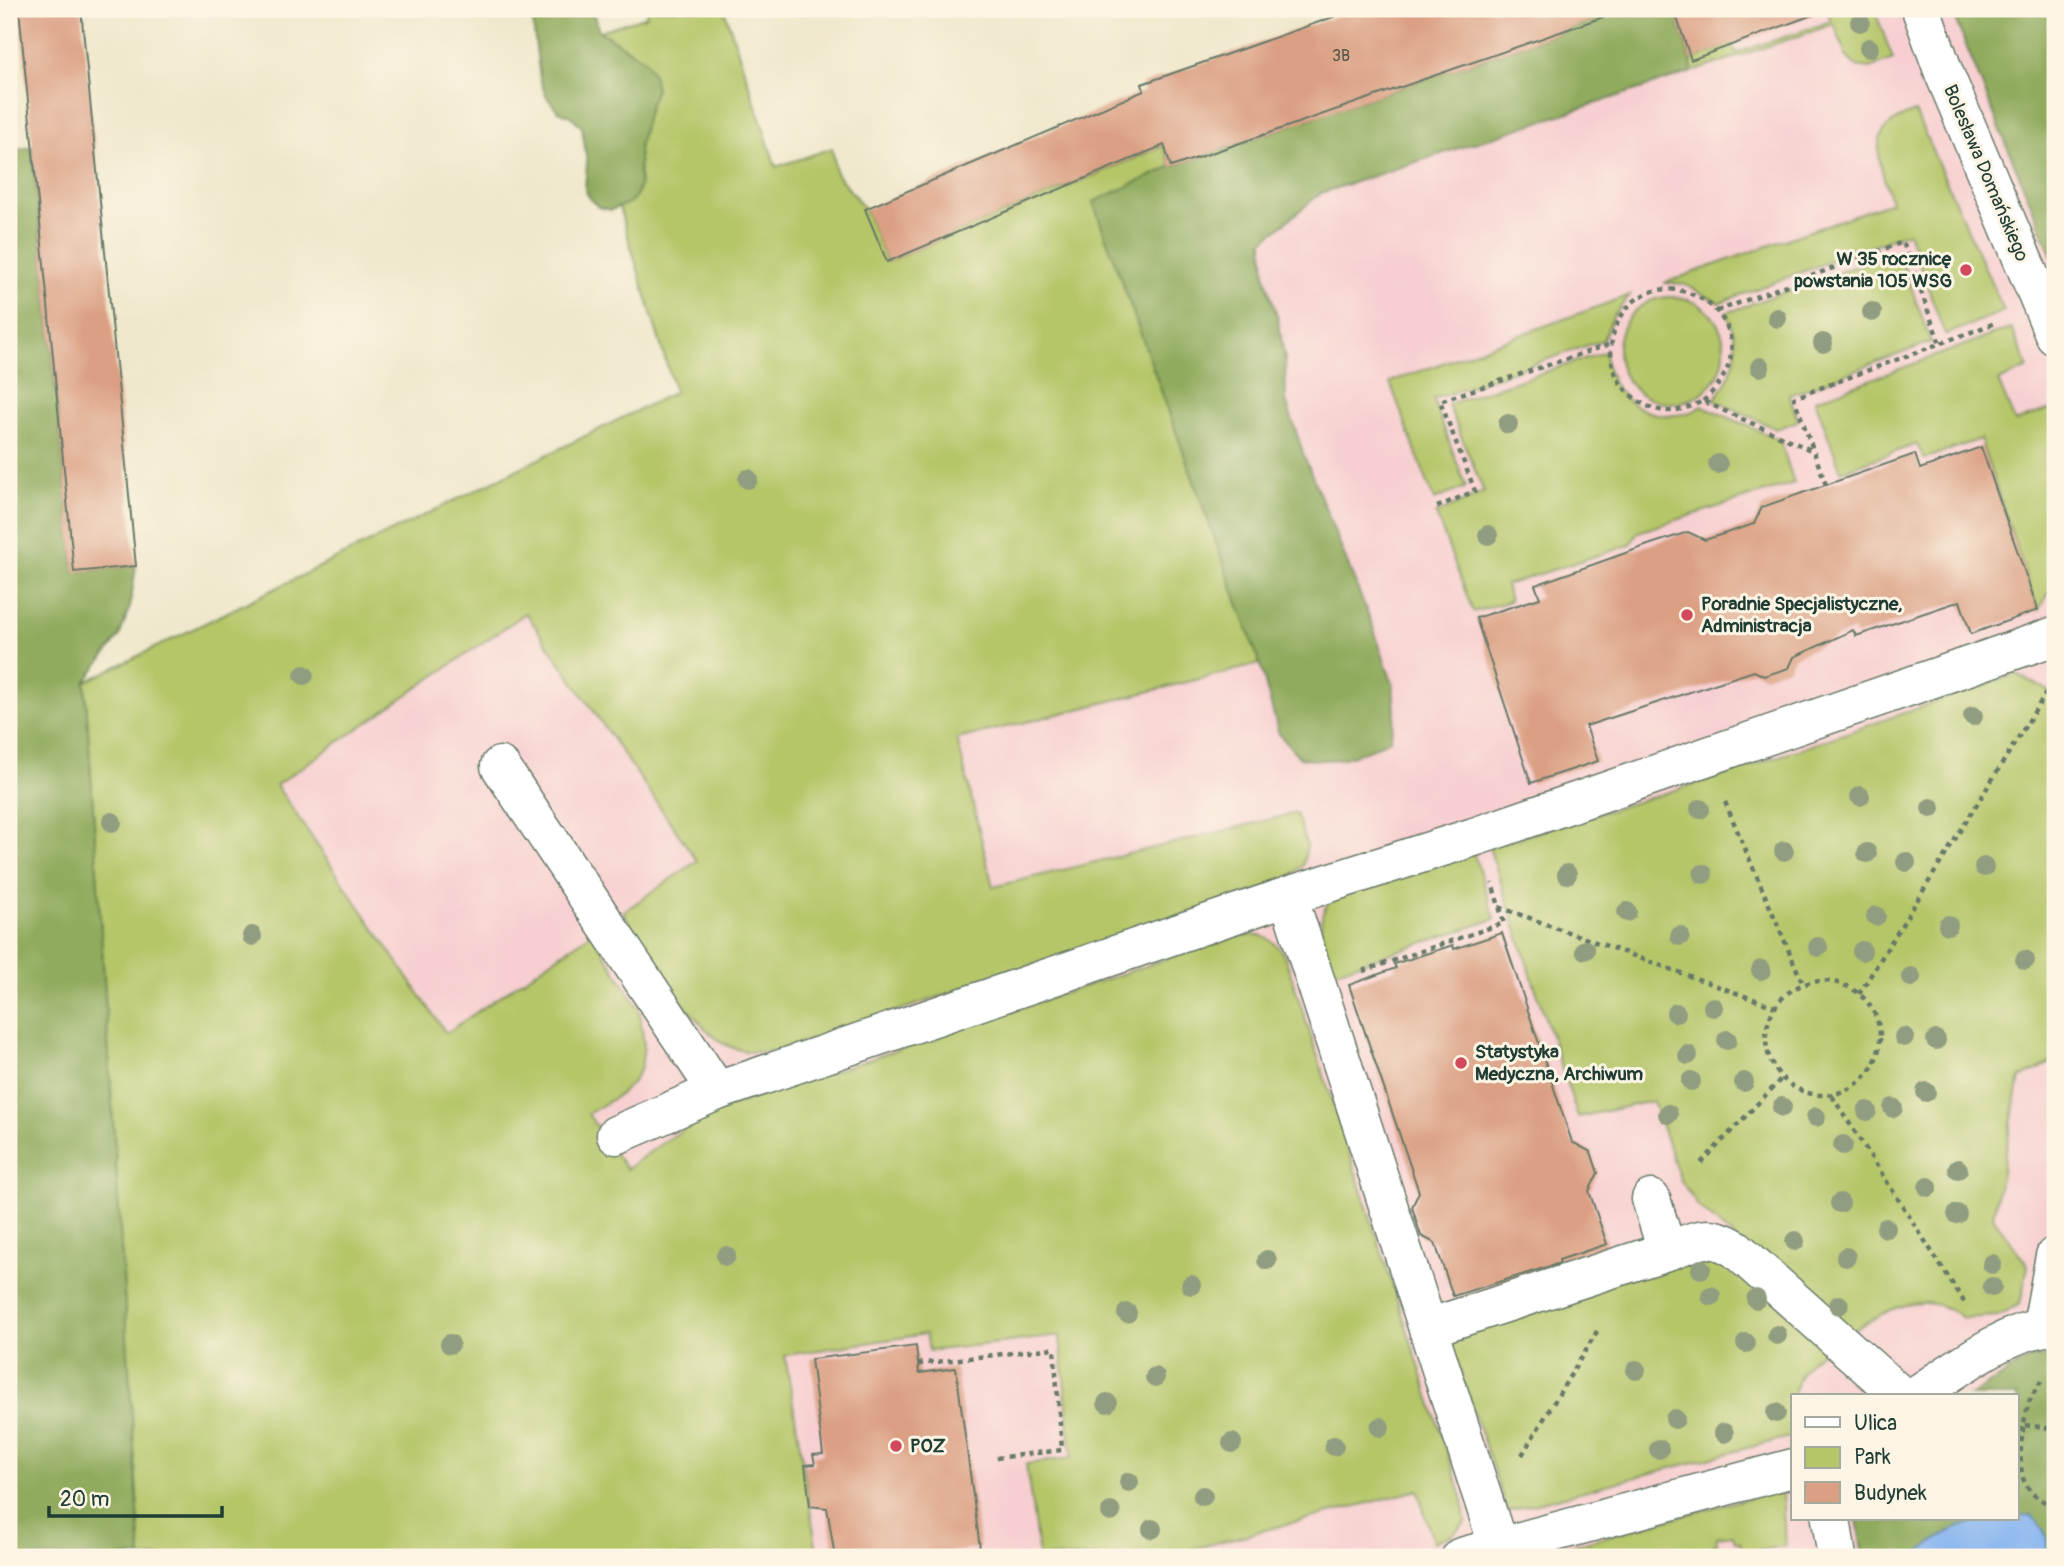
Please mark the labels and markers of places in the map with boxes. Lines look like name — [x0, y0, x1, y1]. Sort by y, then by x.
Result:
place label: W 35 rocznicę powstania 105 WSG — [1794, 247, 1952, 293]
marker: W 35 rocznicę powstania 105 WSG — [1958, 262, 1974, 278]
place label: Poradnie Specjalistyczne, Administracja — [1701, 592, 1902, 638]
marker: Poradnie Specjalistyczne, Administracja — [1679, 607, 1695, 623]
place label: Statystyka Medyczna, Archiwum — [1475, 1040, 1643, 1086]
marker: Statystyka Medyczna, Archiwum — [1453, 1055, 1469, 1071]
place label: POZ — [910, 1434, 946, 1458]
marker: POZ — [888, 1438, 904, 1454]

